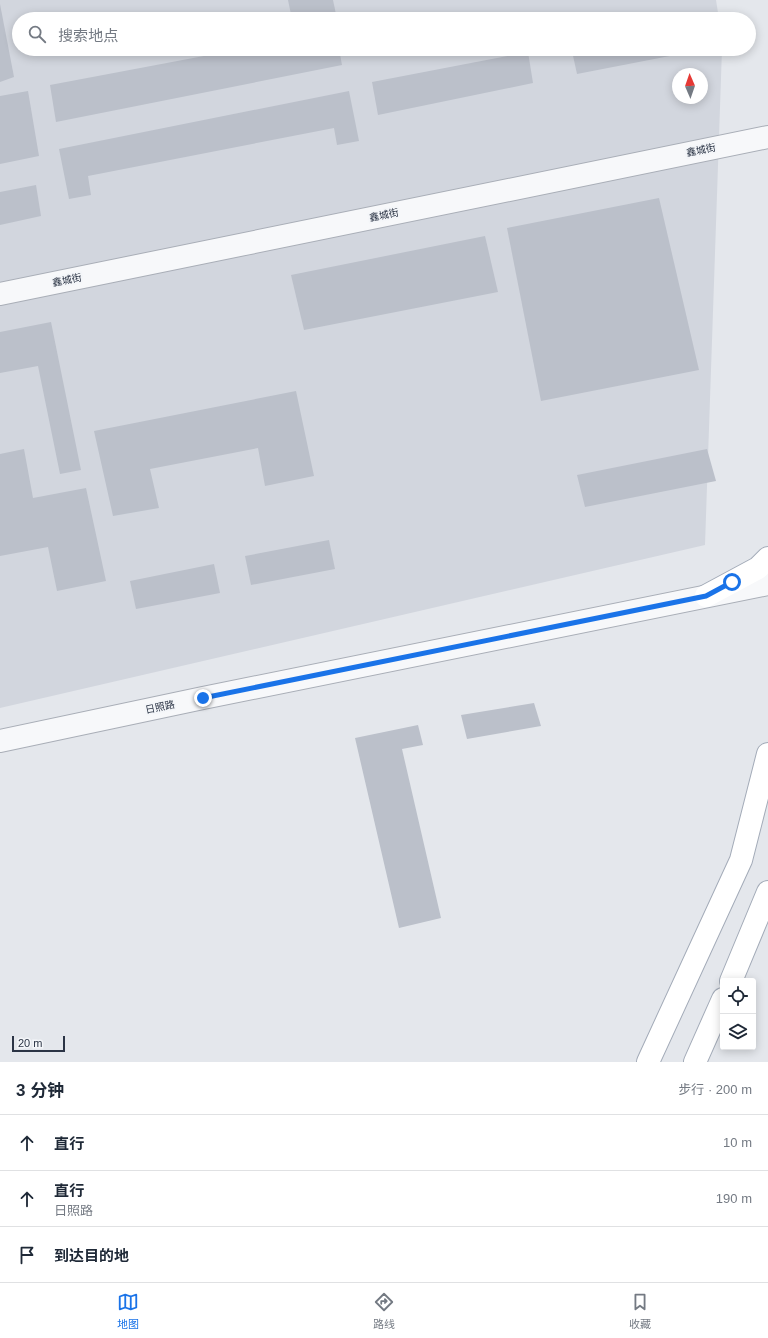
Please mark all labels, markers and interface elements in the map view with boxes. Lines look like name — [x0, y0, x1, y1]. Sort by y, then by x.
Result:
search box — [12, 12, 756, 56]
icon: search — [26, 23, 48, 45]
text: 搜索地点 — [58, 27, 118, 44]
north arrow — [672, 68, 708, 104]
street label: 鑫城街 — [685, 142, 717, 158]
street label: 鑫城街 — [368, 207, 400, 223]
street label: 鑫城街 — [51, 272, 83, 288]
route start — [723, 573, 741, 591]
route end — [194, 689, 212, 707]
street label: 日照路 — [144, 699, 176, 715]
map controls — [720, 978, 756, 1050]
button: locate — [720, 978, 756, 1014]
button: layers — [720, 1014, 756, 1050]
scale bar — [12, 1034, 65, 1053]
text: 20 m — [18, 1037, 42, 1049]
text: 3 分钟 — [16, 1081, 64, 1100]
text: 步行 · 200 m — [678, 1082, 752, 1097]
icon: ahead — [16, 1132, 38, 1154]
text: 直行 — [54, 1135, 84, 1152]
text: 10 m — [723, 1135, 752, 1150]
text: 直行 — [54, 1182, 84, 1199]
icon: ahead — [16, 1188, 38, 1210]
text: 190 m — [716, 1191, 752, 1206]
text: 日照路 — [54, 1203, 93, 1218]
icon: arrive — [16, 1244, 38, 1266]
text: 到达目的地 — [54, 1247, 129, 1264]
tab: 地图 — [117, 1291, 139, 1331]
tab: 路线 — [373, 1291, 395, 1331]
tab: 收藏 — [629, 1291, 651, 1331]

